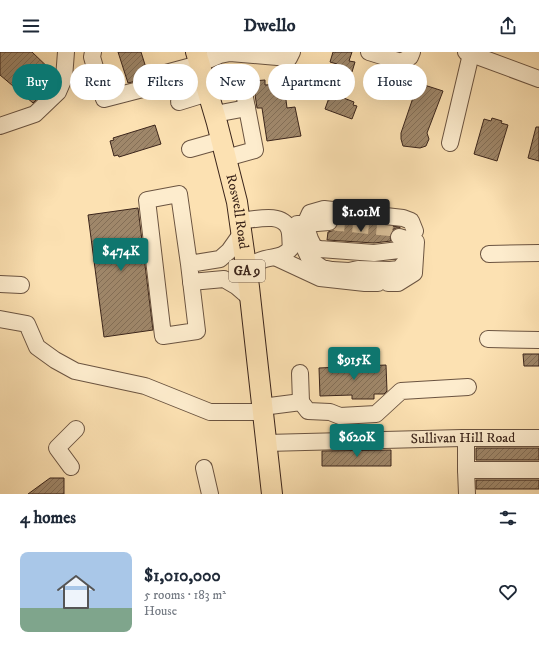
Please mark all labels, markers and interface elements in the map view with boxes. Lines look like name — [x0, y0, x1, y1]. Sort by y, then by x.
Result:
icon: menu — [20, 15, 42, 37]
text: Dwello — [244, 15, 295, 37]
icon: share — [497, 15, 519, 37]
chip: Buy — [12, 64, 62, 100]
chip: Rent — [70, 64, 125, 100]
chip: Filters — [133, 64, 198, 100]
chip: New — [206, 64, 260, 100]
chip: Apartment — [268, 64, 355, 100]
chip: House — [363, 64, 427, 100]
street label: Roswell Road — [221, 172, 253, 250]
pin: $1.01M — [328, 199, 394, 233]
text: $1.01M — [342, 204, 380, 220]
pin: $474K — [93, 238, 149, 272]
text: $474K — [102, 243, 140, 259]
road number: GA 9 — [229, 260, 265, 282]
pin: $915K — [326, 347, 382, 381]
text: $915K — [337, 352, 371, 368]
pin: $620K — [329, 424, 385, 458]
text: $620K — [339, 429, 375, 445]
street label: Sullivan Hill Road — [410, 429, 515, 448]
text: 4 homes — [20, 507, 76, 529]
icon: filters — [497, 507, 519, 529]
text: $1,010,000 — [144, 565, 221, 587]
icon: home — [52, 568, 100, 616]
icon: heart — [497, 581, 519, 603]
text: 5 rooms · 183 m² — [144, 587, 226, 603]
text: House — [144, 603, 177, 619]

